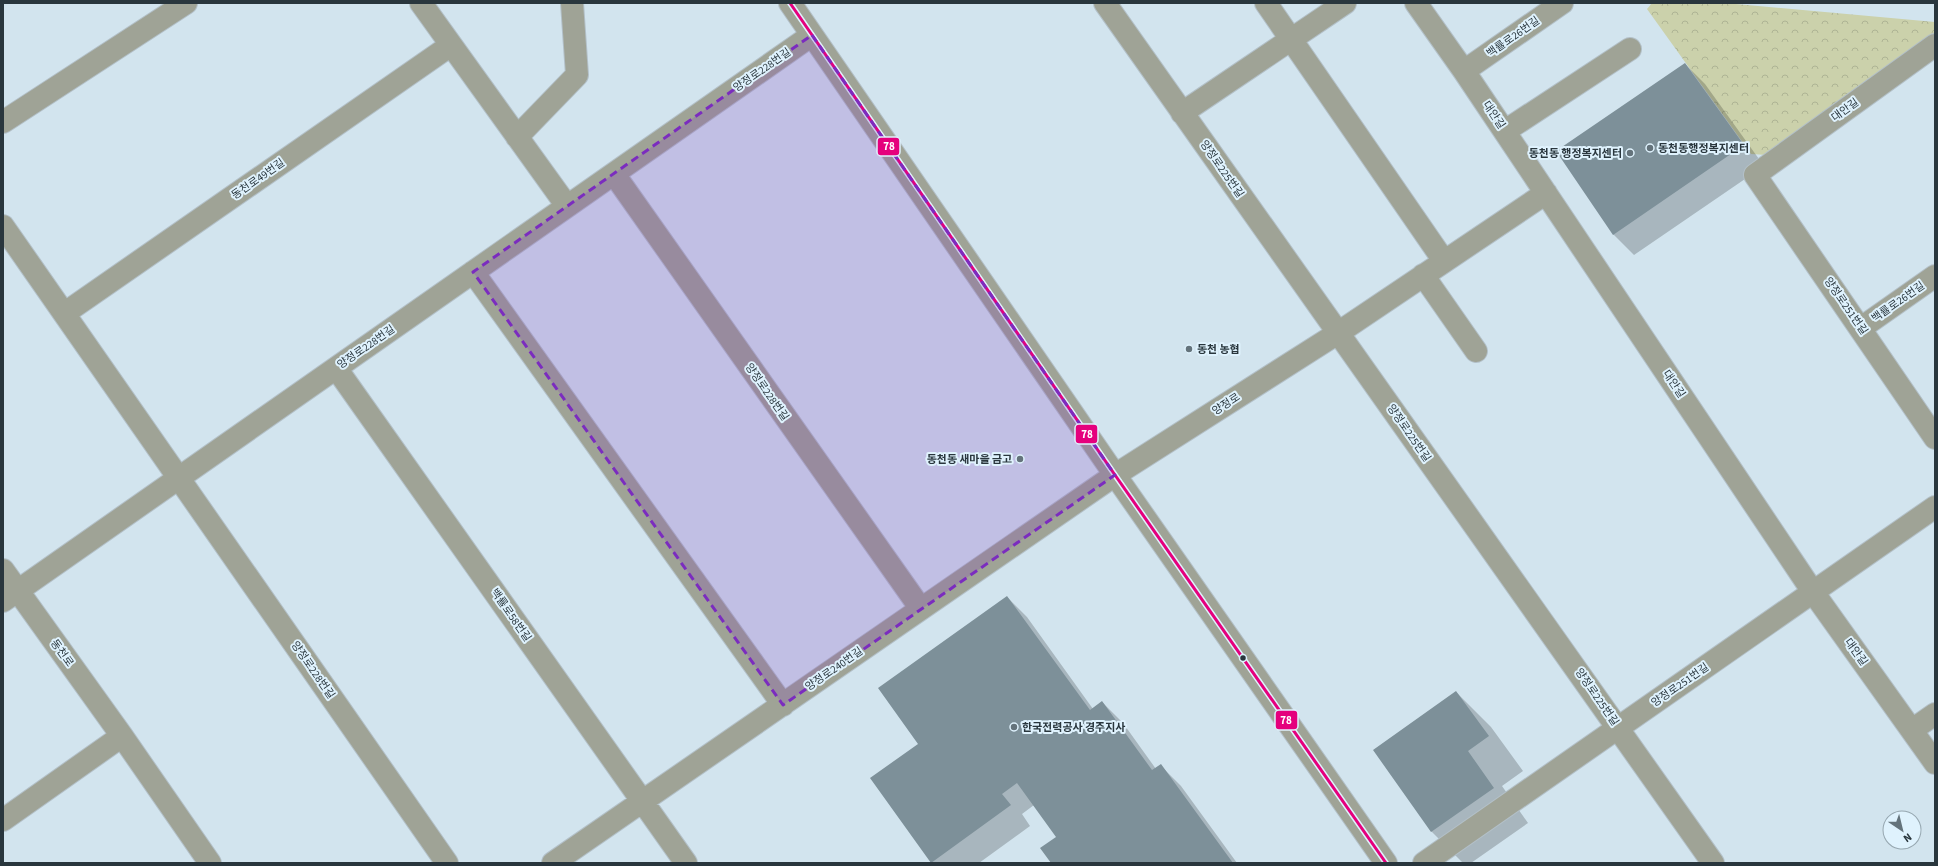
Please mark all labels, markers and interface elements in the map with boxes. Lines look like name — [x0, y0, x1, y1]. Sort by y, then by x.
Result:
street label: 백률로26번길 — [1483, 13, 1543, 61]
street label: 양정로228번길 — [730, 45, 794, 95]
street label: 대안길 — [1828, 95, 1862, 125]
street label: 대안길 — [1479, 98, 1509, 132]
line badge: 78 — [877, 137, 900, 156]
street label: 양정로225번길 — [1197, 137, 1247, 201]
text: 78 — [883, 139, 895, 154]
place label: 동천동행정복지센터 — [1658, 141, 1749, 156]
marker: 동천동행정복지센터 — [1645, 143, 1655, 153]
place label: 동천동 행정복지센터 — [1529, 146, 1622, 161]
marker: 동천동 행정복지센터 — [1625, 148, 1635, 158]
street label: 동천로49번길 — [228, 155, 288, 203]
street label: 양정로251번길 — [1821, 274, 1871, 338]
street label: 백률로26번길 — [1868, 278, 1928, 326]
street label: 양정로228번길 — [334, 322, 398, 372]
place label: 동천 농협 — [1197, 342, 1240, 357]
marker: 동천 농협 — [1184, 344, 1194, 354]
street label: 양정로228번길 — [742, 360, 792, 424]
street label: 대안길 — [1659, 367, 1689, 401]
street label: 양정로 — [1209, 389, 1243, 419]
street label: 양정로225번길 — [1384, 401, 1434, 465]
line badge: 78 — [1075, 424, 1098, 444]
text: 78 — [1081, 427, 1093, 442]
place label: 동천동 새마을 금고 — [927, 452, 1012, 467]
marker: 동천동 새마을 금고 — [1015, 454, 1025, 464]
street label: 백률로58번길 — [487, 585, 535, 645]
street label: 대안길 — [1841, 635, 1871, 669]
street label: 동천로 — [47, 636, 77, 670]
street label: 양정로228번길 — [288, 638, 338, 702]
street label: 양정로240번길 — [802, 644, 866, 694]
unlabelled marker — [1238, 653, 1248, 663]
street label: 양정로251번길 — [1648, 660, 1712, 710]
street label: 양정로225번길 — [1572, 665, 1622, 729]
line badge: 78 — [1275, 710, 1298, 730]
text: 78 — [1280, 713, 1292, 728]
place label: 한국전력공사 경주지사 — [1022, 720, 1125, 735]
marker: 한국전력공사 경주지사 — [1009, 722, 1019, 732]
north arrow — [1882, 810, 1922, 850]
text: N — [1900, 830, 1915, 846]

